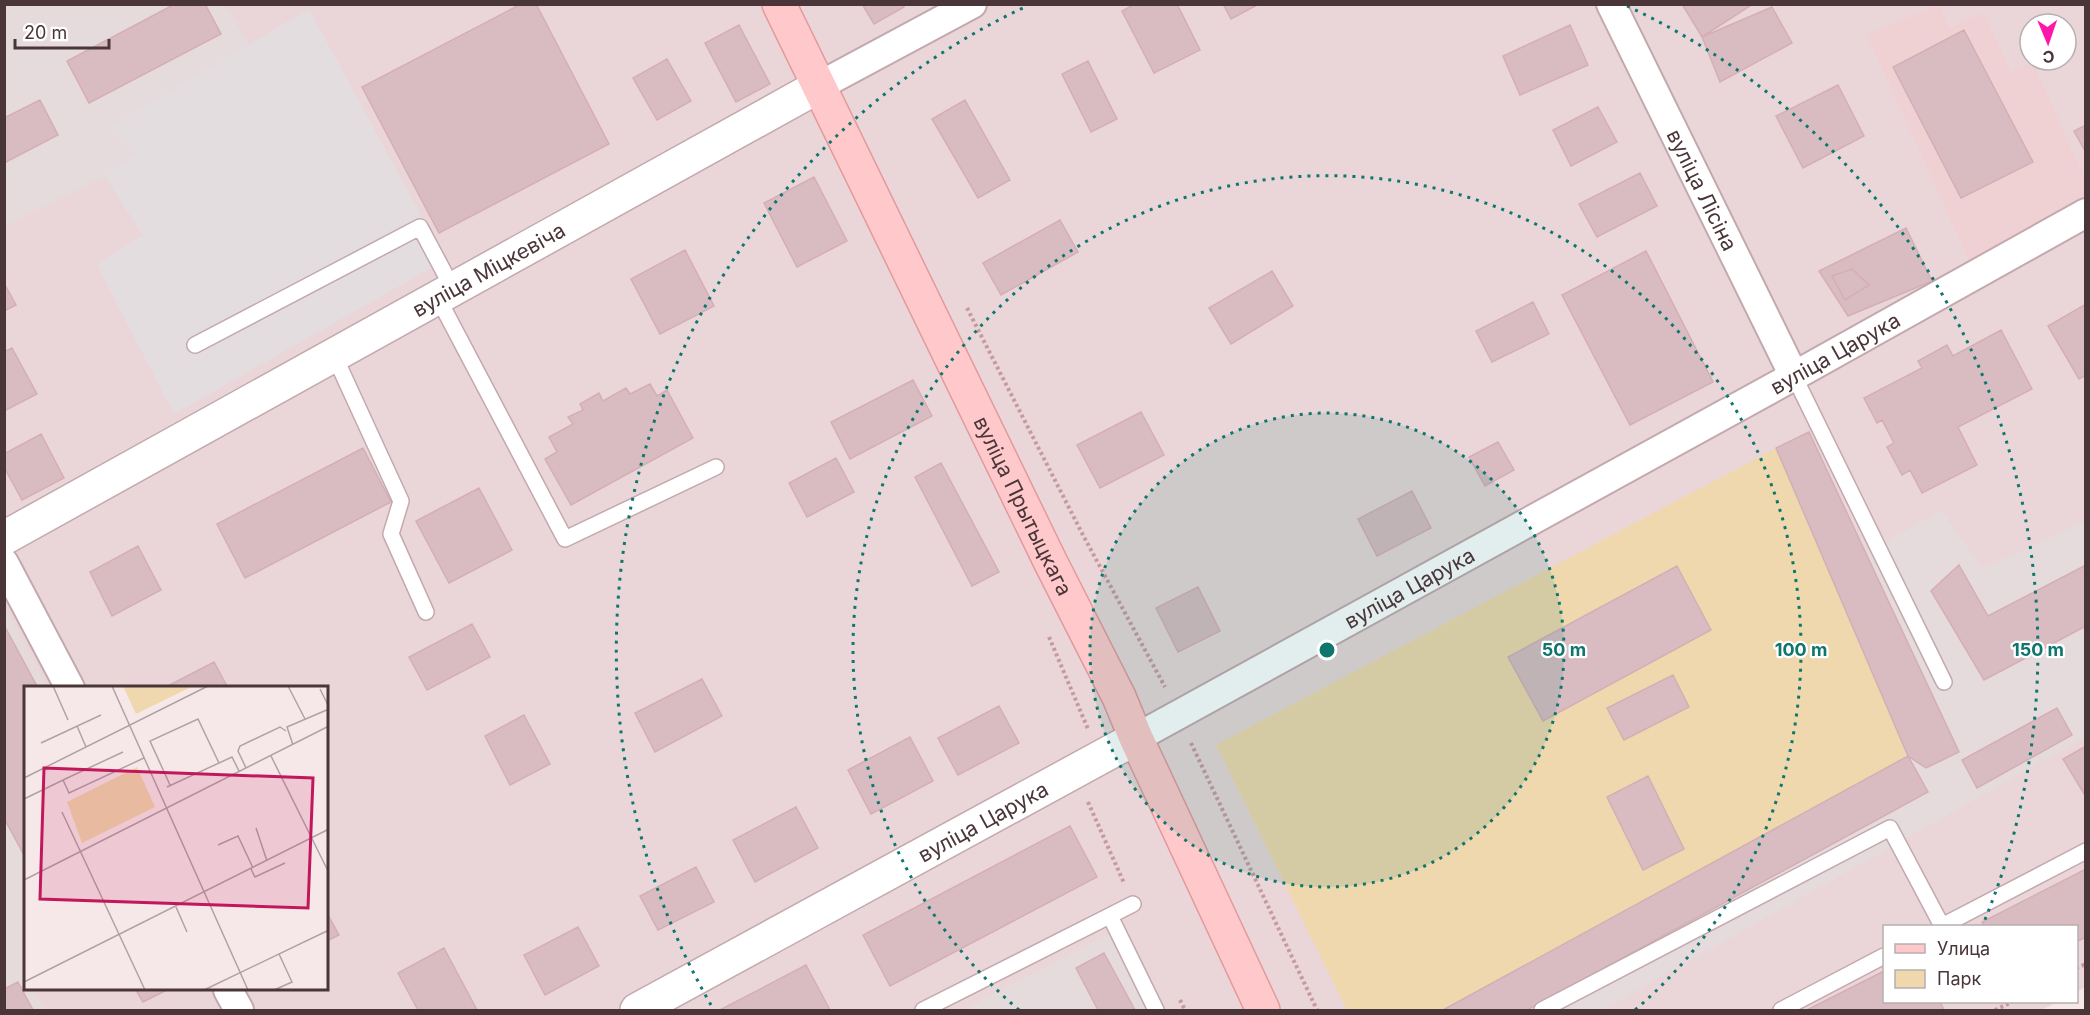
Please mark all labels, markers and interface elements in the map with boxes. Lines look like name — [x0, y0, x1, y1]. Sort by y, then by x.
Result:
scale bar — [15, 12, 110, 50]
north arrow — [2018, 12, 2078, 72]
text: 20 m — [24, 22, 67, 43]
text: С — [2042, 47, 2055, 67]
street label: вуліца Лісіна — [1662, 125, 1743, 255]
street label: вуліца Міцкевіча — [408, 217, 569, 322]
street label: вуліца Царука — [1766, 307, 1904, 399]
street label: вуліца Прытыцкага — [969, 412, 1078, 599]
street label: вуліца Царука — [1340, 542, 1479, 633]
text: 50 m — [1542, 639, 1586, 660]
text: 100 m — [1775, 639, 1827, 660]
text: 150 m — [2012, 639, 2064, 660]
centre of rings — [1317, 640, 1337, 660]
inset map — [24, 686, 328, 991]
street label: вуліца Царука — [913, 776, 1052, 867]
legend — [1883, 925, 2078, 1003]
text: Улица — [1937, 938, 1990, 959]
text: Парк — [1937, 968, 1982, 989]

